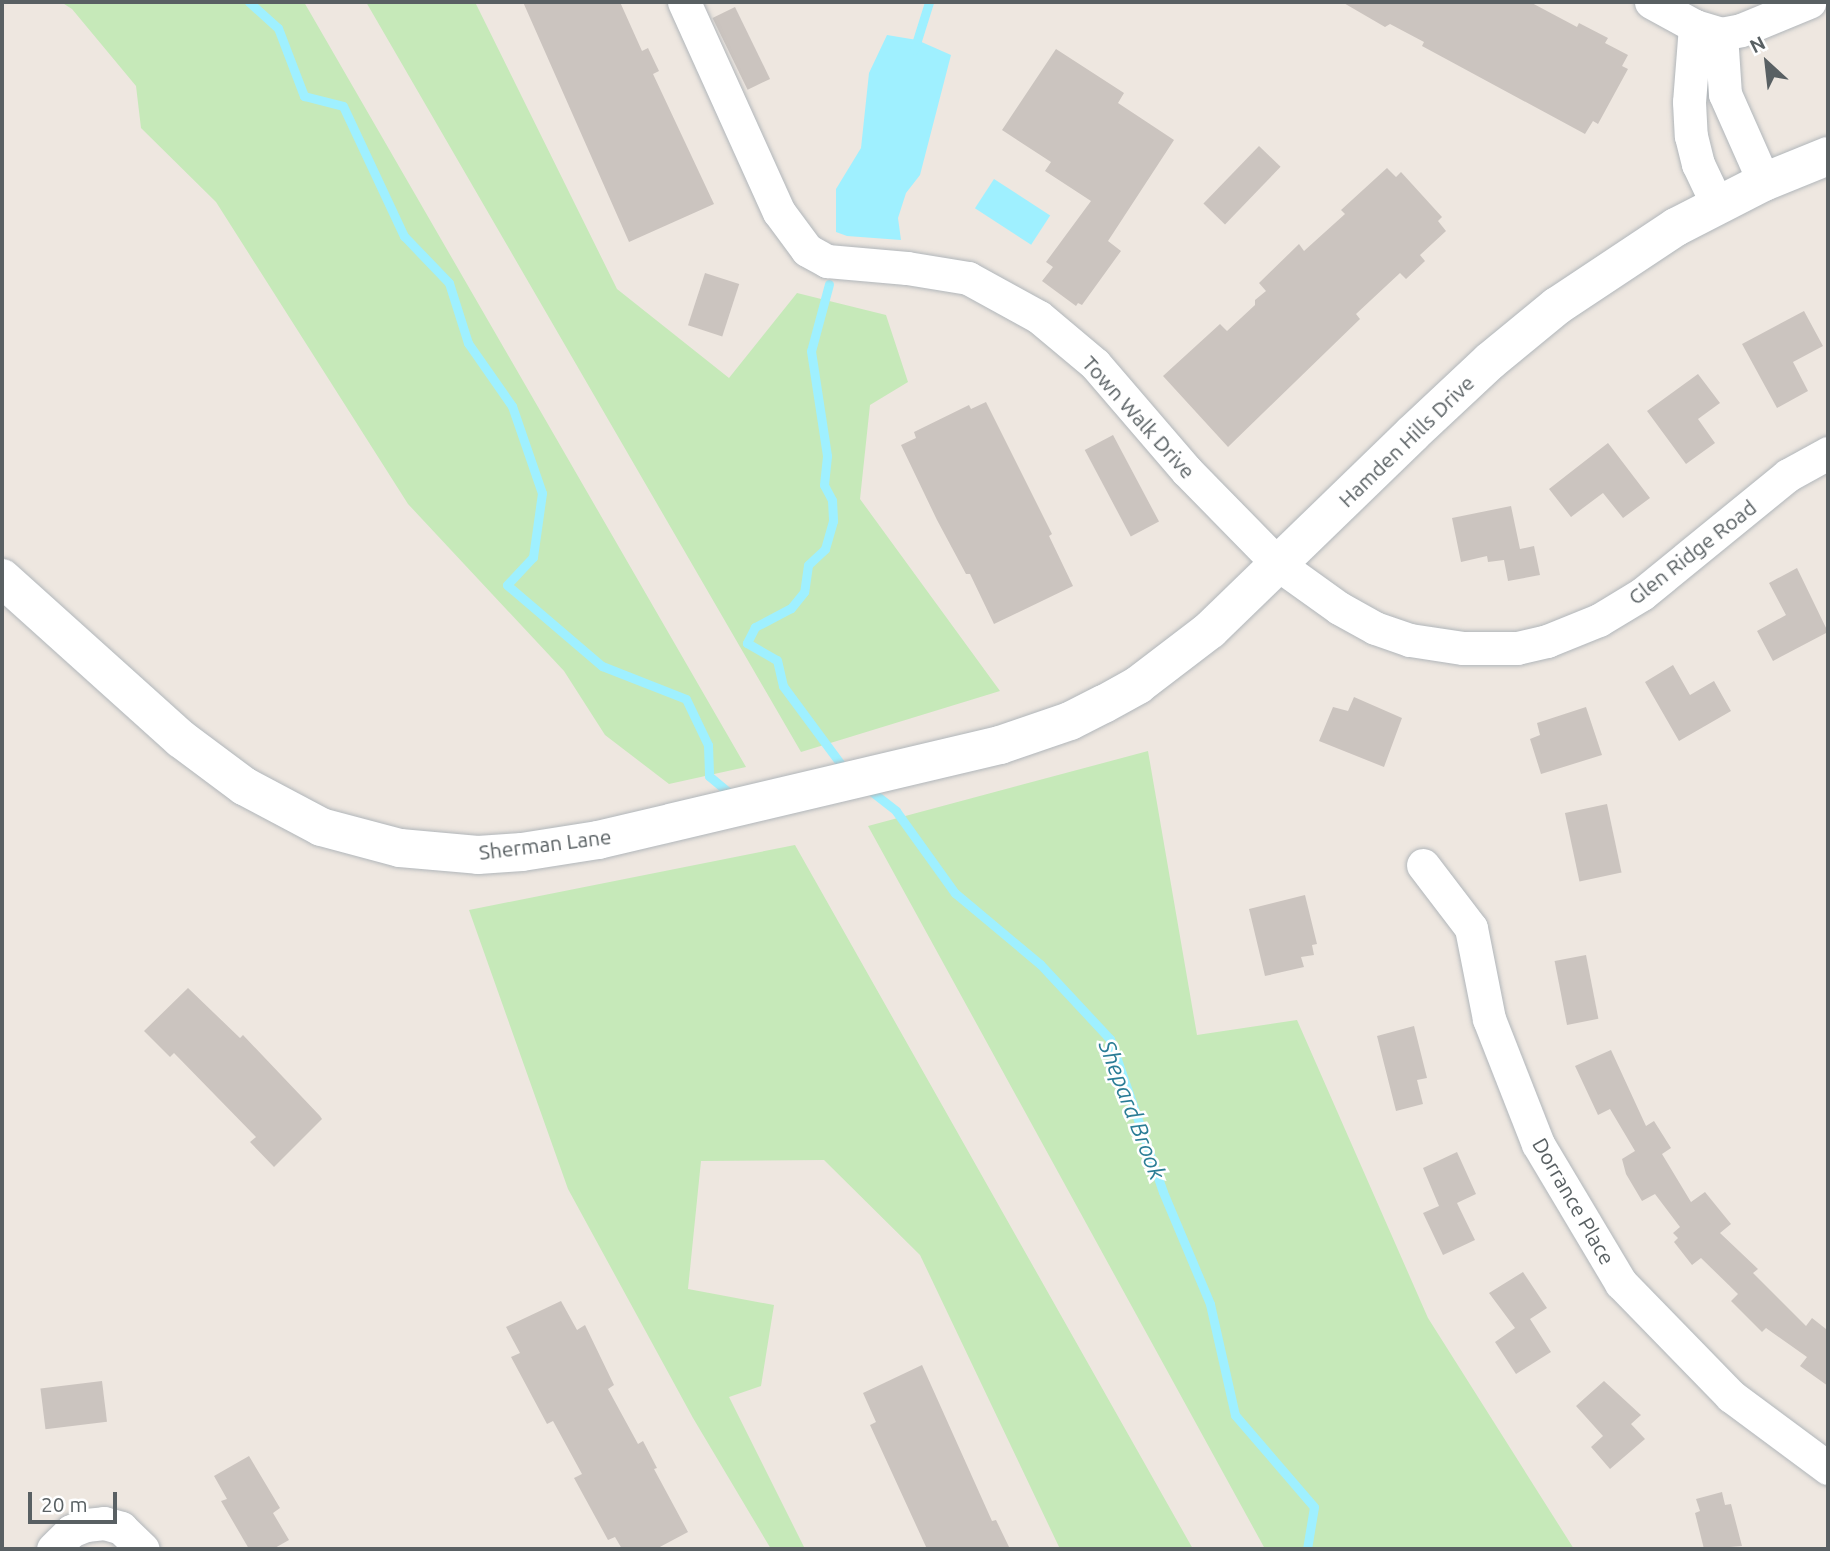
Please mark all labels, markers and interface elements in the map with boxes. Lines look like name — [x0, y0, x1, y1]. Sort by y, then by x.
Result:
north arrow — [1732, 28, 1802, 98]
text: N — [1746, 31, 1769, 57]
street label: Town Walk Drive — [1077, 350, 1201, 484]
street label: Hamden Hills Drive — [1333, 370, 1479, 512]
street label: Glen Ridge Road — [1623, 494, 1761, 610]
street label: Sherman Lane — [477, 823, 613, 865]
water label: Shepard Brook — [1093, 1036, 1171, 1184]
street label: Dorrance Place — [1528, 1133, 1620, 1269]
scale bar — [32, 1478, 121, 1522]
text: 20 m — [41, 1492, 88, 1516]

